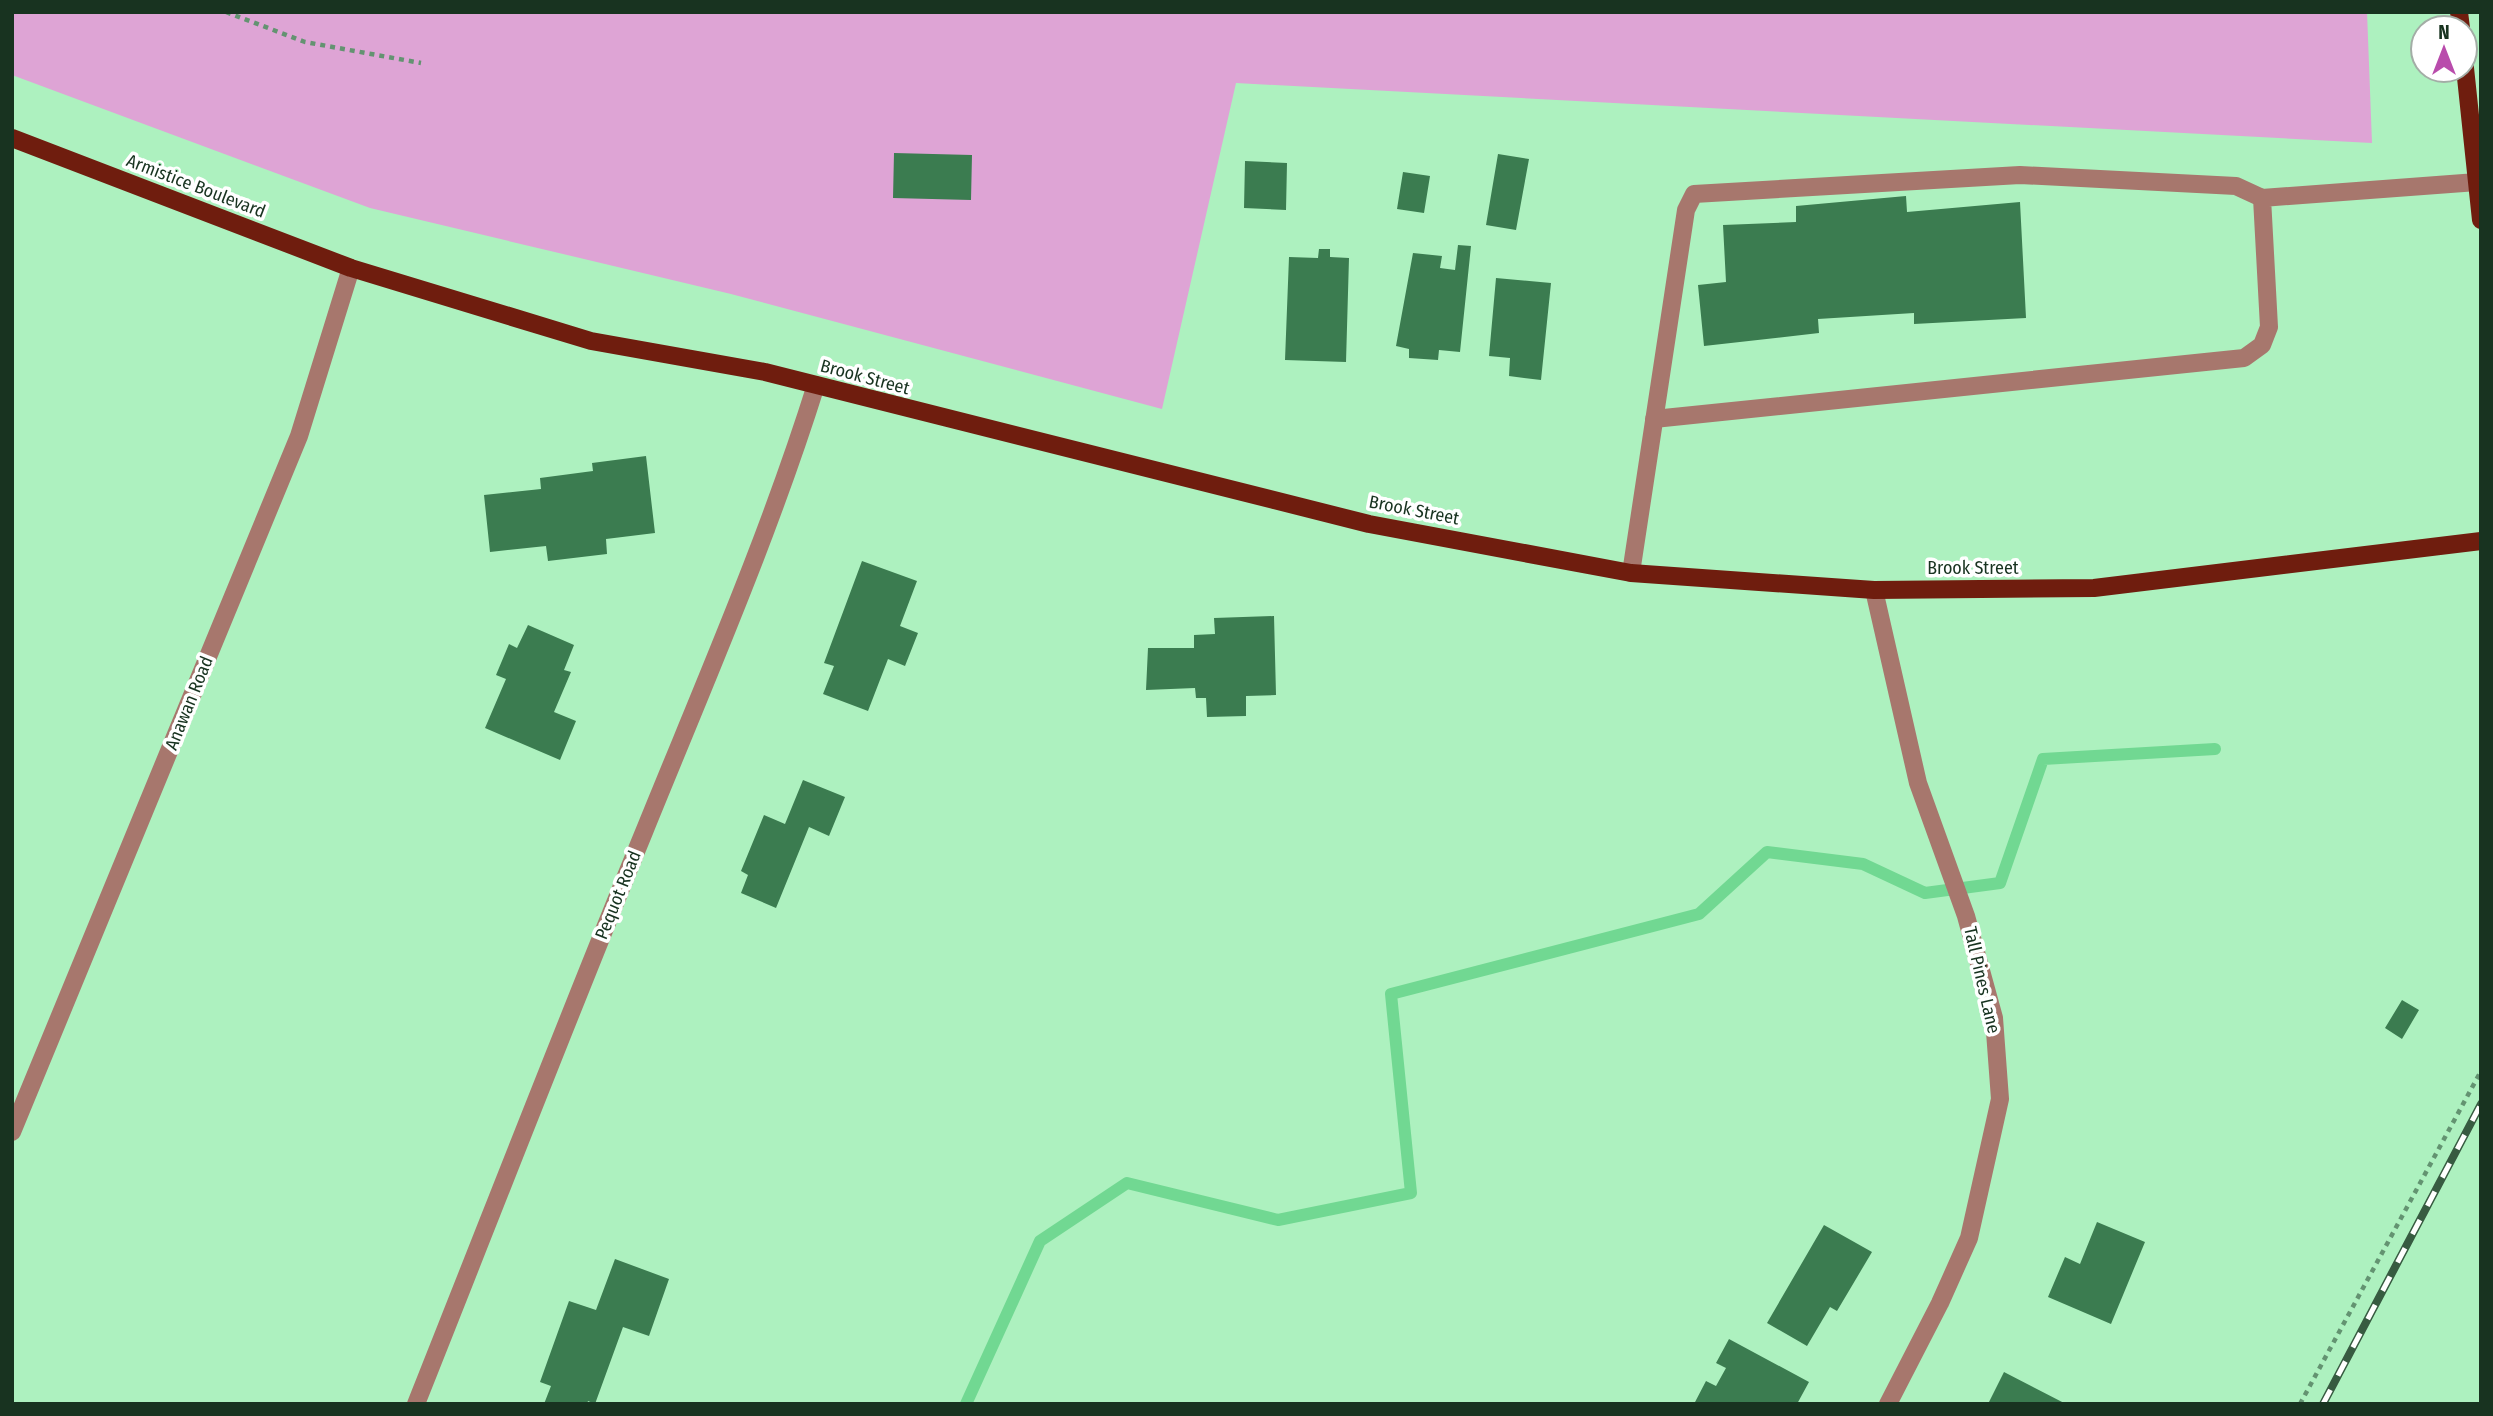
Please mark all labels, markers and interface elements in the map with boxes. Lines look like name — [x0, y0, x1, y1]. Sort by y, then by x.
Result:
north arrow — [2409, 14, 2479, 84]
text: N — [2438, 21, 2450, 44]
street label: Armistice Boulevard — [123, 149, 269, 223]
street label: Brook Street — [818, 355, 912, 399]
street label: Brook Street — [1367, 490, 1461, 530]
street label: Brook Street — [1927, 557, 2019, 579]
street label: Anawan Road — [160, 653, 218, 753]
street label: Pequot Road — [590, 847, 646, 943]
street label: Tall Pines Lane — [1959, 924, 2005, 1036]

